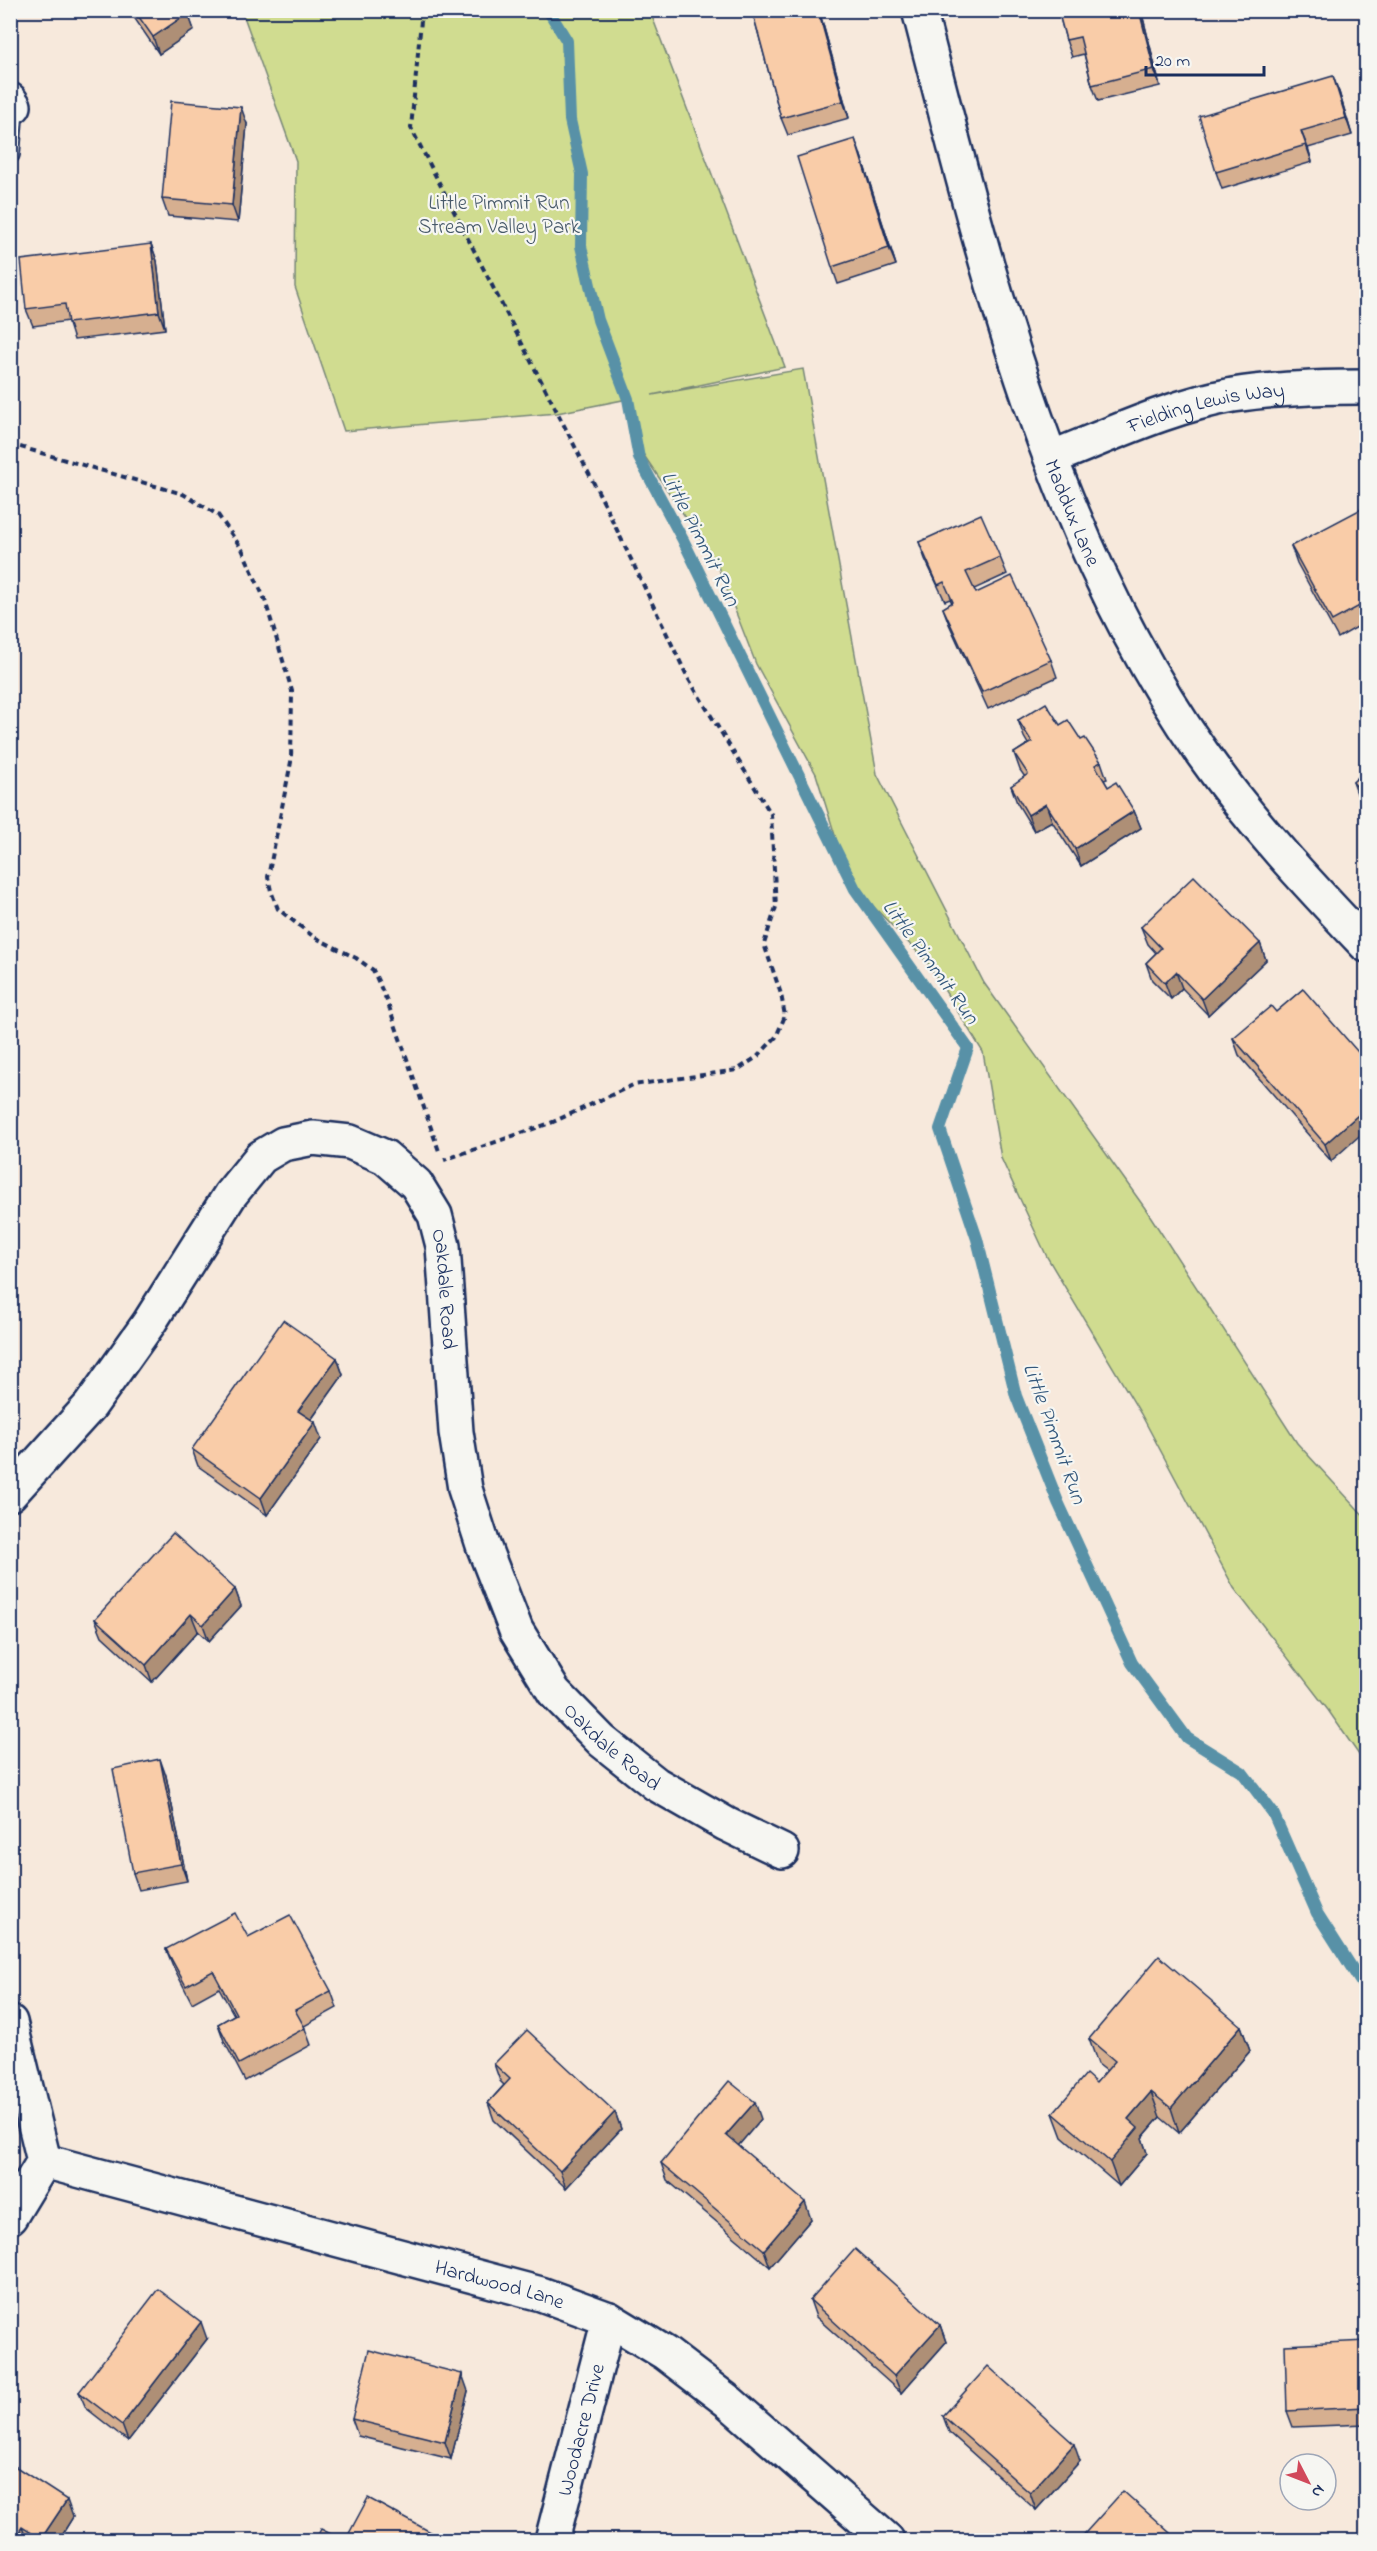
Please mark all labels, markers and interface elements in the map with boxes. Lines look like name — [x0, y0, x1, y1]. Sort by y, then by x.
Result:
scale bar — [1146, 39, 1264, 77]
text: 20 m — [1155, 49, 1190, 75]
park label: Little Pimmit Run Stream Valley Park — [418, 189, 581, 245]
street label: Fielding Lewis Way — [1123, 376, 1286, 443]
street label: Maddux Lane — [1035, 455, 1107, 572]
water label: Little Pimmit Run — [652, 466, 748, 614]
water label: Little Pimmit Run — [873, 894, 987, 1033]
street label: Oakdale Road — [422, 1225, 463, 1351]
water label: Little Pimmit Run — [1013, 1359, 1094, 1510]
street label: Oakdale Road — [555, 1697, 667, 1799]
street label: Hardwood Lane — [431, 2253, 569, 2318]
street label: Woodacre Drive — [551, 2360, 614, 2500]
north arrow — [1278, 2452, 1338, 2512]
text: N — [1305, 2479, 1330, 2503]

